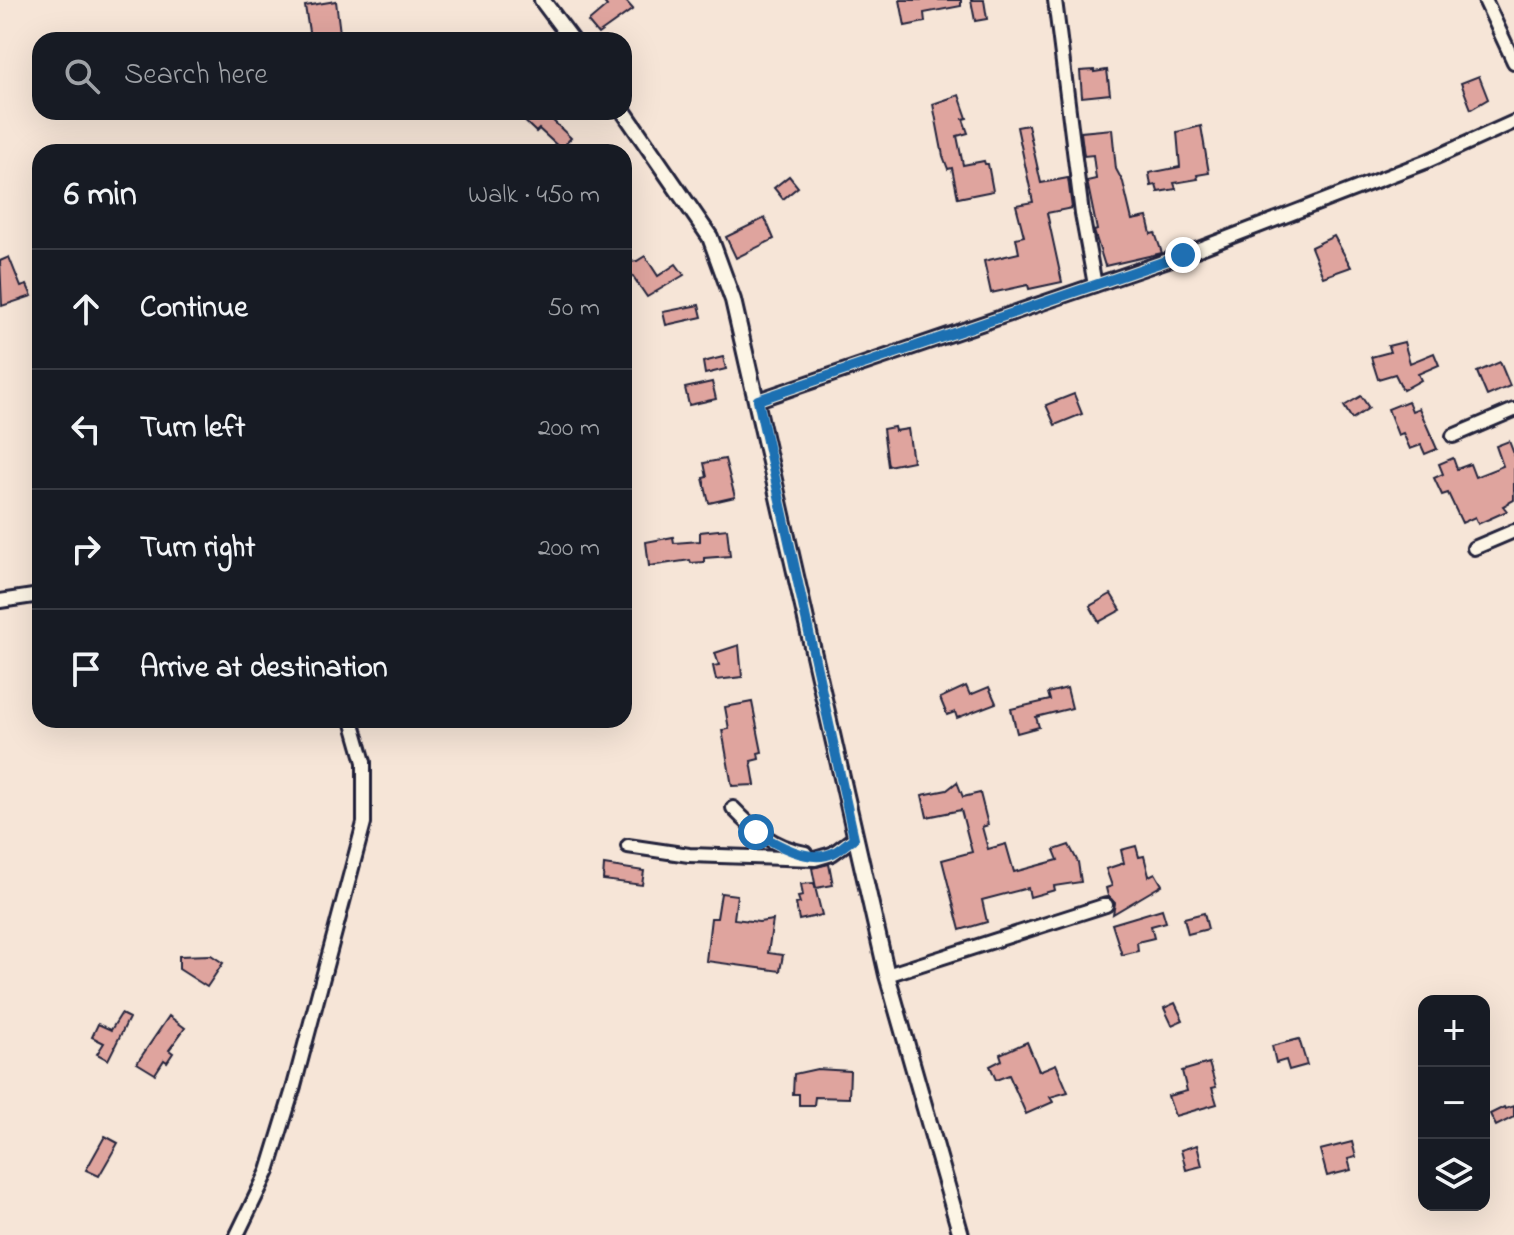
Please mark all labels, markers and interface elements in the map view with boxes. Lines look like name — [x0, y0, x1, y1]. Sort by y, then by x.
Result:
search box — [32, 32, 632, 120]
icon: search — [60, 54, 104, 98]
text: Search here — [124, 54, 268, 98]
text: 6 min — [64, 171, 137, 221]
text: Walk · 450 m — [468, 177, 600, 215]
route end — [1165, 237, 1201, 273]
icon: ahead — [64, 287, 108, 331]
text: Continue — [140, 287, 248, 331]
text: 50 m — [547, 290, 600, 328]
icon: left — [64, 407, 108, 451]
text: Turn left — [140, 407, 245, 451]
text: 200 m — [538, 410, 600, 448]
icon: right — [64, 527, 108, 571]
text: Turn right — [140, 527, 255, 571]
text: 200 m — [538, 530, 600, 568]
icon: arrive — [64, 647, 108, 691]
text: Arrive at destination — [140, 647, 388, 691]
route start — [738, 814, 774, 850]
map controls — [1418, 995, 1490, 1211]
button: + — [1418, 995, 1490, 1067]
button: − — [1418, 1067, 1490, 1139]
button: layers — [1418, 1139, 1490, 1211]

